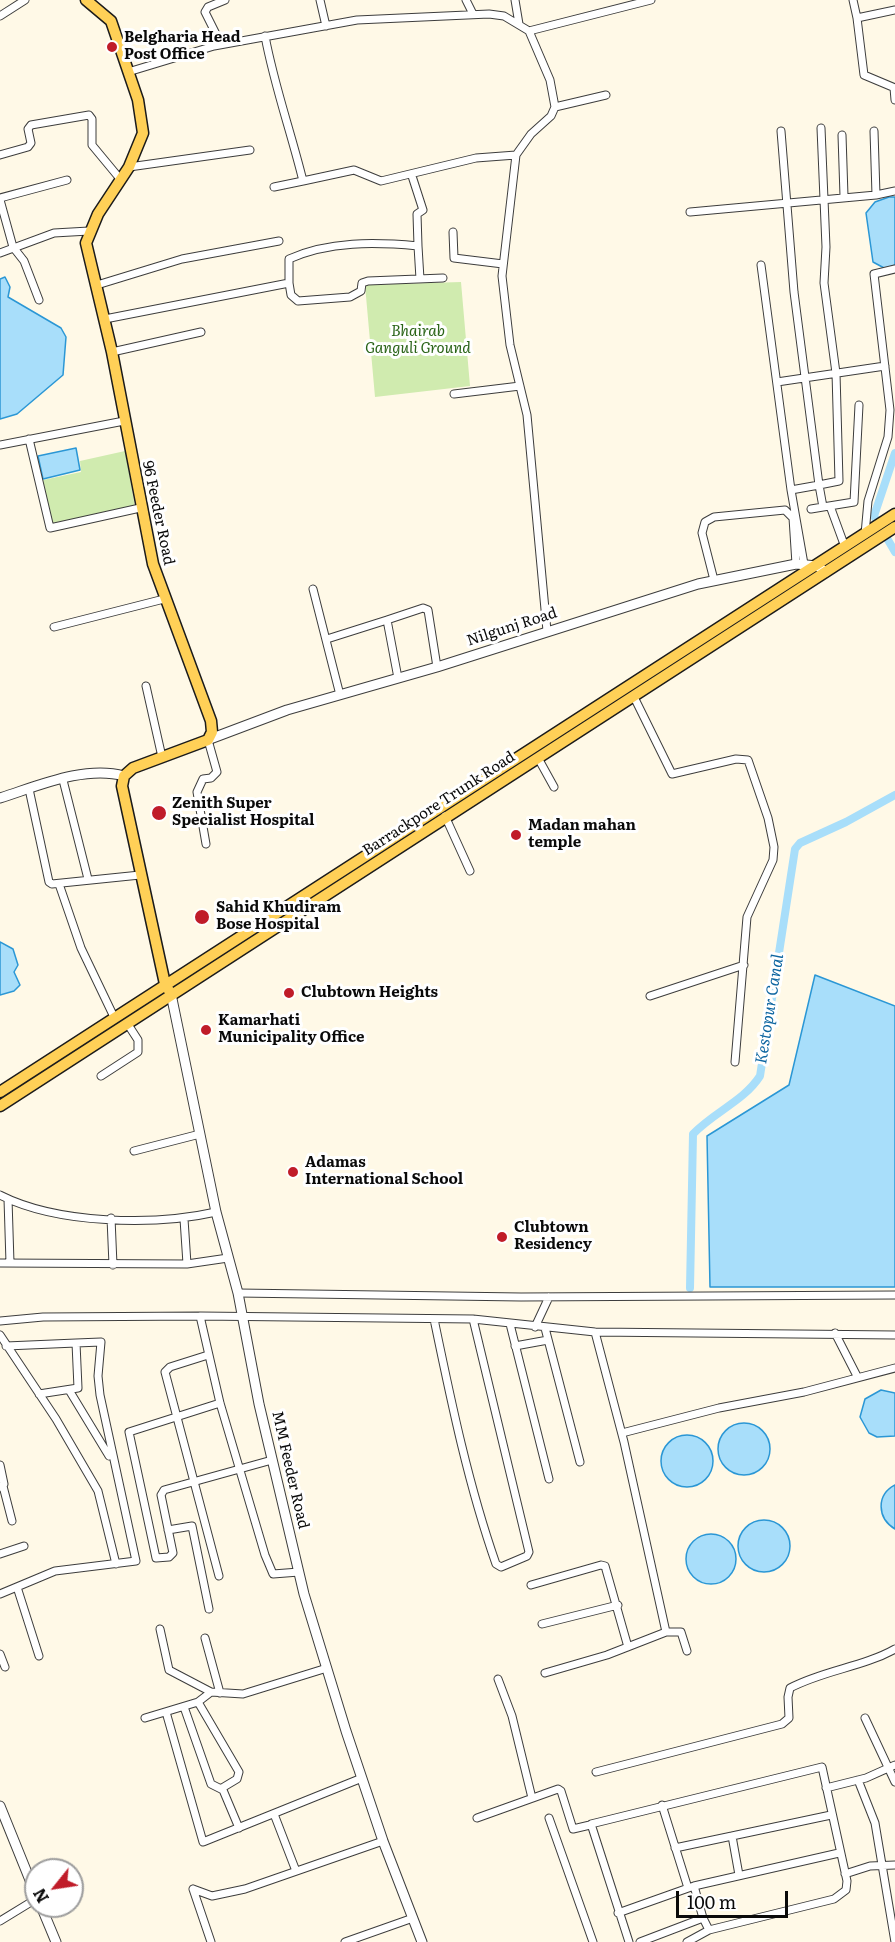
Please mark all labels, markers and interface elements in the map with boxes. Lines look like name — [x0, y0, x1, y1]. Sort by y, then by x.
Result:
place label: Belgharia Head Post Office — [124, 29, 241, 64]
marker: Belgharia Head Post Office — [105, 40, 119, 54]
park label: Bhairab Ganguli Ground — [365, 323, 471, 358]
street label: 96 Feeder Road — [138, 459, 178, 567]
street label: Nilgunj Road — [465, 604, 559, 650]
street label: Barrackpore Trunk Road — [360, 748, 518, 860]
place label: Zenith Super Specialist Hospital — [172, 795, 315, 830]
marker: Zenith Super Specialist Hospital — [150, 804, 168, 822]
place label: Madan mahan temple — [528, 817, 636, 852]
marker: Madan mahan temple — [509, 828, 523, 842]
place label: Sahid Khudiram Bose Hospital — [216, 899, 341, 934]
marker: Sahid Khudiram Bose Hospital — [193, 908, 211, 926]
water label: Kestopur Canal — [752, 953, 788, 1065]
place label: Clubtown Heights — [301, 984, 438, 1002]
marker: Clubtown Heights — [282, 986, 296, 1000]
place label: Kamarhati Municipality Office — [218, 1012, 365, 1047]
marker: Kamarhati Municipality Office — [199, 1023, 213, 1037]
place label: Adamas International School — [305, 1154, 463, 1189]
marker: Adamas International School — [286, 1165, 300, 1179]
place label: Clubtown Residency — [514, 1219, 592, 1254]
marker: Clubtown Residency — [495, 1230, 509, 1244]
street label: MM Feeder Road — [268, 1409, 312, 1531]
north arrow — [24, 1858, 84, 1918]
scale bar — [679, 1879, 792, 1917]
text: N — [26, 1884, 54, 1908]
text: 100 m — [687, 1888, 736, 1915]

